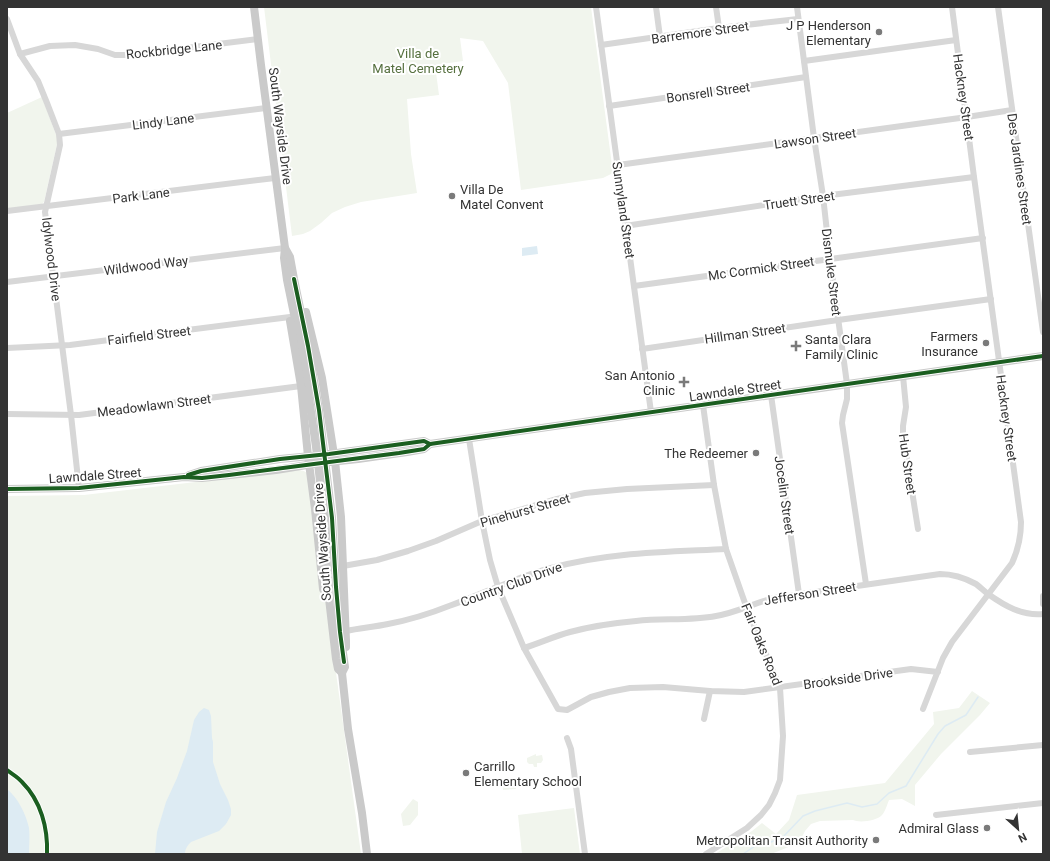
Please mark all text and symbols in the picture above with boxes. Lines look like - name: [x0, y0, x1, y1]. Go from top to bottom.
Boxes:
- street label: Barremore Street: [650, 18, 750, 47]
- place label: J P Henderson Elementary: [786, 18, 871, 48]
- marker: J P Henderson Elementary: [874, 27, 884, 37]
- street label: Rockbridge Lane: [125, 37, 223, 62]
- park label: Villa de Matel Cemetery: [372, 46, 464, 76]
- street label: Hackney Street: [950, 53, 977, 141]
- street label: South Wayside Drive: [266, 67, 295, 186]
- street label: Bonsrell Street: [665, 79, 751, 106]
- street label: Lindy Lane: [131, 110, 195, 133]
- street label: Des Jardines Street: [1004, 112, 1035, 226]
- street label: Lawson Street: [773, 125, 857, 152]
- street label: Sunnyland Street: [609, 161, 638, 259]
- place label: Villa De Matel Convent: [460, 182, 544, 212]
- street label: Park Lane: [112, 185, 171, 206]
- street label: Truett Street: [762, 188, 836, 213]
- marker: Villa De Matel Convent: [447, 191, 457, 201]
- street label: Idylwood Drive: [39, 216, 64, 302]
- street label: Dismuke Street: [819, 228, 844, 317]
- street label: Wildwood Way: [103, 253, 189, 278]
- street label: Mc Cormick Street: [707, 254, 815, 283]
- street label: Hillman Street: [703, 320, 787, 347]
- street label: Fairfield Street: [107, 323, 192, 348]
- place label: Farmers Insurance: [921, 329, 978, 359]
- place label: Santa Clara Family Clinic: [805, 332, 878, 362]
- marker: Farmers Insurance: [981, 338, 991, 348]
- marker: Santa Clara Family Clinic: [790, 340, 802, 352]
- place label: San Antonio Clinic: [605, 368, 675, 398]
- street label: Hackney Street: [993, 374, 1020, 462]
- marker: San Antonio Clinic: [678, 376, 690, 388]
- street label: Lawndale Street: [688, 377, 782, 404]
- street label: Meadowlawn Street: [96, 391, 212, 420]
- street label: Hub Street: [896, 433, 919, 495]
- place label: The Redeemer: [664, 446, 749, 461]
- marker: The Redeemer: [751, 448, 761, 458]
- street label: Jocelin Street: [772, 455, 797, 535]
- street label: Lawndale Street: [48, 465, 142, 486]
- street label: South Wayside Drive: [311, 483, 334, 601]
- street label: Pinehurst Street: [479, 491, 572, 530]
- street label: Country Club Drive: [458, 559, 564, 610]
- street label: Jefferson Street: [763, 579, 857, 608]
- street label: Fair Oaks Road: [738, 601, 785, 687]
- street label: Brookside Drive: [802, 665, 894, 692]
- place label: Carrillo Elementary School: [474, 759, 582, 789]
- marker: Carrillo Elementary School: [461, 768, 471, 778]
- north arrow: [998, 809, 1038, 849]
- place label: Admiral Glass: [899, 821, 979, 836]
- marker: Admiral Glass: [982, 823, 992, 833]
- text: N: [1016, 830, 1029, 845]
- place label: Metropolitan Transit Authority: [696, 833, 868, 848]
- marker: Metropolitan Transit Authority: [871, 835, 881, 845]

